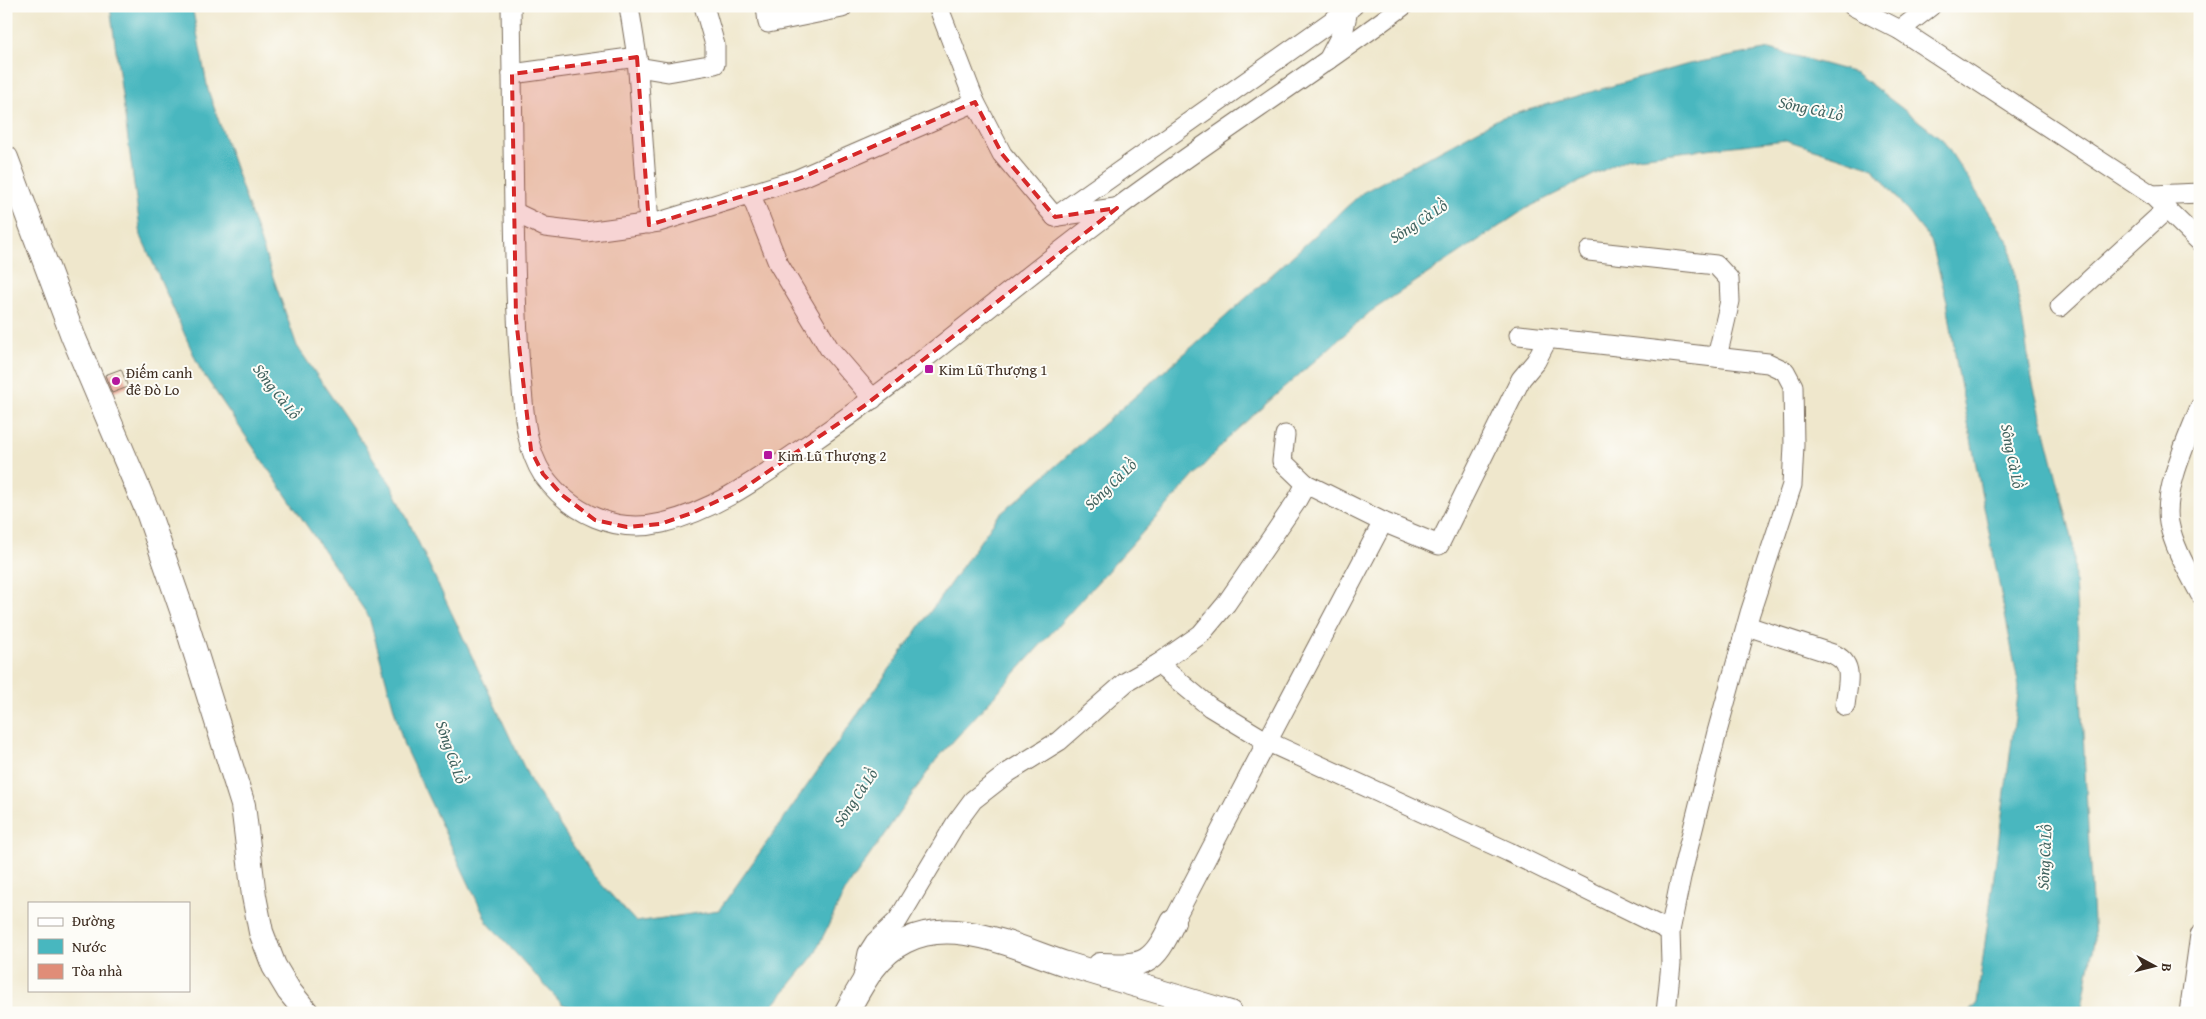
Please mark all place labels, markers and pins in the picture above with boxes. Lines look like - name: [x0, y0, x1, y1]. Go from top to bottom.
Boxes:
- place label: Kim Lũ Thượng 1: [939, 359, 1047, 380]
- place label: Điếm canh đê Đò Lo: [126, 362, 193, 400]
- marker: Kim Lũ Thượng 1: [923, 363, 935, 375]
- marker: Điếm canh đê Đò Lo: [110, 375, 122, 387]
- place label: Kim Lũ Thượng 2: [778, 445, 886, 466]
- marker: Kim Lũ Thượng 2: [762, 449, 774, 461]

